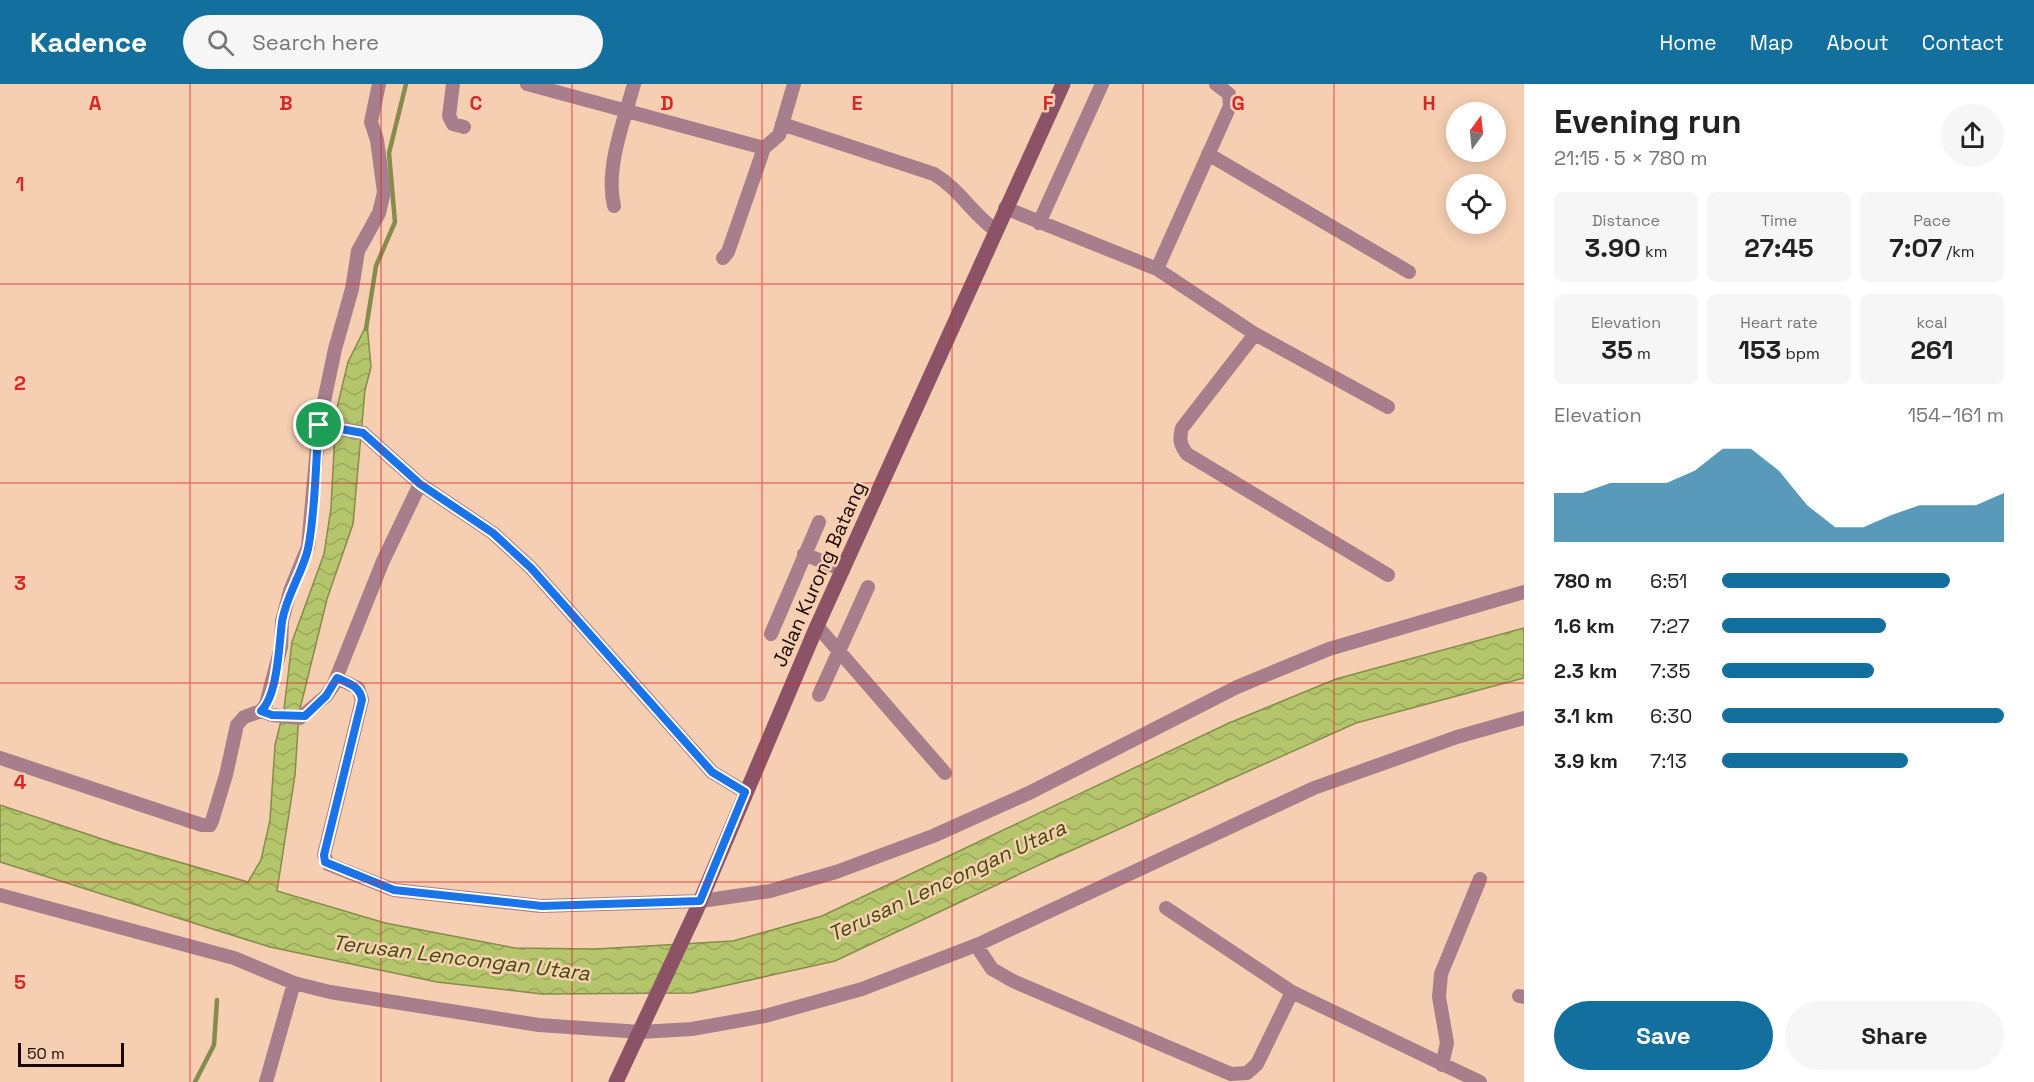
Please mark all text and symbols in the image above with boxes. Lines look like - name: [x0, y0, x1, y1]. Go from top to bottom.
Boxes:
- search box: [183, 15, 603, 69]
- text: Kadence: [30, 24, 147, 60]
- icon: search: [204, 26, 237, 59]
- text: Search here: [252, 28, 379, 56]
- text: Home: [1659, 29, 1717, 56]
- text: Map: [1750, 29, 1794, 56]
- text: About: [1827, 29, 1889, 56]
- text: Contact: [1922, 29, 2004, 56]
- text: A: [89, 90, 102, 116]
- text: B: [279, 90, 293, 116]
- text: C: [470, 90, 483, 116]
- text: D: [660, 90, 674, 116]
- text: E: [851, 90, 863, 116]
- text: F: [1043, 90, 1054, 116]
- text: G: [1231, 90, 1245, 116]
- text: H: [1422, 90, 1436, 116]
- text: Evening run: [1554, 101, 1742, 143]
- north arrow: [1446, 102, 1506, 162]
- map controls: [1446, 102, 1506, 234]
- button: share: [1941, 104, 2004, 167]
- text: 21:15 · 5 × 780 m: [1554, 145, 1707, 171]
- text: 1: [15, 171, 25, 197]
- button: locate: [1446, 174, 1506, 234]
- text: Distance: [1592, 210, 1660, 231]
- text: Time: [1761, 210, 1797, 231]
- text: Pace: [1913, 210, 1951, 231]
- text: 3.90: [1585, 231, 1641, 265]
- text: 27:45: [1744, 231, 1814, 265]
- text: 7:07: [1889, 231, 1942, 265]
- text: km: [1641, 241, 1667, 262]
- text: /km: [1942, 241, 1975, 262]
- text: Elevation: [1591, 312, 1661, 333]
- text: Heart rate: [1740, 312, 1818, 333]
- text: kcal: [1917, 312, 1947, 333]
- text: 35: [1601, 333, 1633, 367]
- text: 153: [1738, 333, 1781, 367]
- text: 261: [1910, 333, 1954, 367]
- text: m: [1633, 343, 1651, 364]
- text: bpm: [1781, 343, 1820, 364]
- text: 2: [14, 370, 26, 396]
- pin: [293, 399, 344, 450]
- text: Elevation: [1554, 402, 1642, 428]
- text: 154–161 m: [1908, 402, 2004, 428]
- icon: arrive: [302, 408, 335, 441]
- street label: Jalan Kurong Batang: [766, 477, 872, 671]
- text: 780 m: [1554, 568, 1612, 594]
- text: 6:51: [1650, 568, 1687, 594]
- text: 3: [14, 570, 26, 596]
- text: 1.6 km: [1554, 613, 1615, 639]
- text: 7:27: [1650, 613, 1690, 639]
- text: 2.3 km: [1554, 658, 1617, 684]
- text: 7:35: [1650, 658, 1690, 684]
- text: 3.1 km: [1554, 703, 1614, 729]
- text: 6:30: [1650, 703, 1692, 729]
- text: 3.9 km: [1554, 748, 1618, 774]
- text: 7:13: [1650, 748, 1687, 774]
- text: 4: [14, 769, 27, 795]
- water label: Terusan Lencongan Utara: [824, 813, 1071, 948]
- water label: Terusan Lencongan Utara: [331, 928, 592, 987]
- text: 5: [14, 969, 26, 995]
- button: Save: [1554, 1001, 1773, 1070]
- button: Share: [1785, 1001, 2004, 1070]
- scale bar: [18, 1040, 124, 1068]
- text: 50 m: [27, 1043, 65, 1064]

